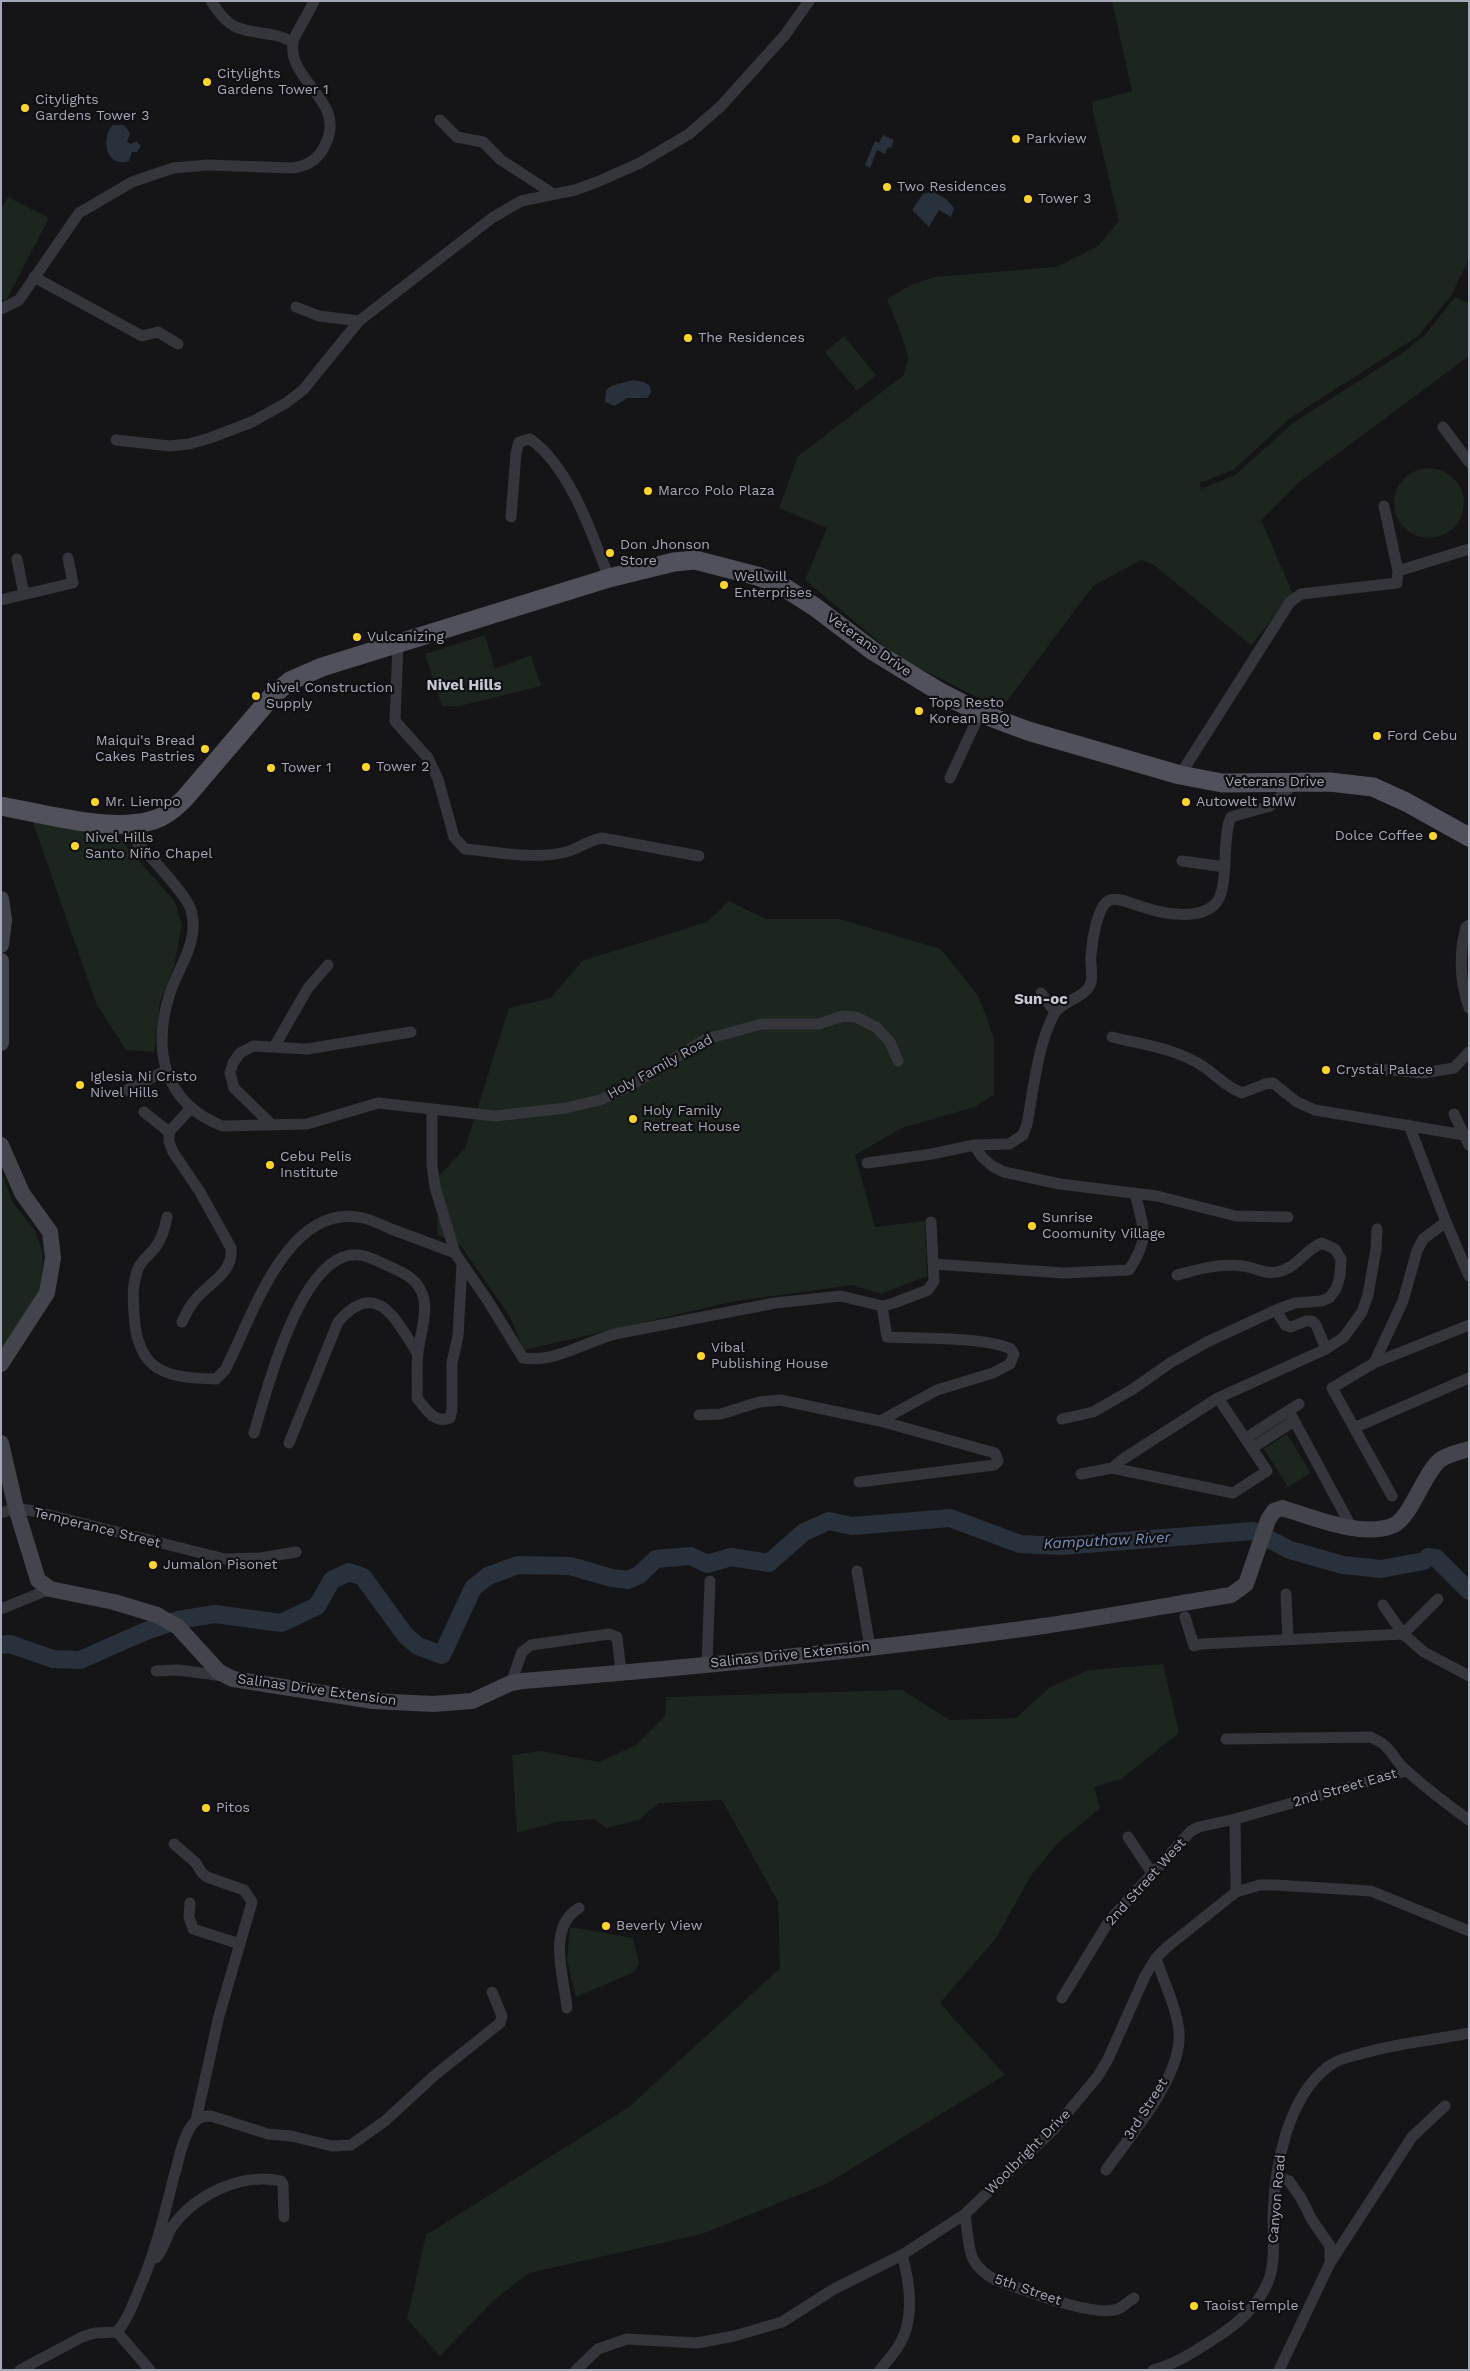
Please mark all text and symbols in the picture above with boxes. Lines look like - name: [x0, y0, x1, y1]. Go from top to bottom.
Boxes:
- place label: Citylights Gardens Tower 1: [217, 66, 329, 98]
- marker: Citylights Gardens Tower 1: [201, 76, 213, 88]
- place label: Citylights Gardens Tower 3: [35, 92, 150, 124]
- marker: Citylights Gardens Tower 3: [19, 102, 31, 114]
- place label: Parkview: [1026, 131, 1087, 147]
- marker: Parkview: [1010, 133, 1022, 145]
- place label: Two Residences: [897, 179, 1006, 195]
- marker: Two Residences: [881, 181, 893, 193]
- place label: Tower 3: [1038, 191, 1091, 207]
- marker: Tower 3: [1022, 193, 1034, 205]
- place label: The Residences: [698, 330, 805, 346]
- marker: The Residences: [682, 332, 694, 344]
- place label: Marco Polo Plaza: [658, 483, 775, 499]
- marker: Marco Polo Plaza: [642, 485, 654, 497]
- place label: Don Jhonson Store: [620, 537, 710, 570]
- marker: Don Jhonson Store: [604, 547, 616, 559]
- place label: Wellwill Enterprises: [734, 569, 812, 602]
- marker: Wellwill Enterprises: [718, 579, 730, 591]
- street label: Veterans Drive: [824, 610, 914, 680]
- place label: Vulcanizing: [367, 629, 444, 645]
- marker: Vulcanizing: [351, 631, 363, 643]
- district label: Nivel Hills: [427, 677, 501, 695]
- place label: Nivel Construction Supply: [266, 680, 393, 712]
- marker: Nivel Construction Supply: [250, 690, 262, 702]
- place label: Tops Resto Korean BBQ: [929, 695, 1010, 728]
- marker: Tops Resto Korean BBQ: [913, 705, 925, 717]
- place label: Ford Cebu: [1387, 728, 1457, 744]
- marker: Ford Cebu: [1371, 730, 1383, 742]
- place label: Maiqui's Bread Cakes Pastries: [95, 733, 195, 766]
- marker: Maiqui's Bread Cakes Pastries: [199, 743, 211, 755]
- place label: Tower 2: [376, 759, 429, 775]
- place label: Tower 1: [281, 760, 332, 776]
- marker: Tower 2: [360, 761, 372, 773]
- marker: Tower 1: [265, 762, 277, 774]
- street label: Veterans Drive: [1225, 774, 1325, 790]
- place label: Mr. Liempo: [105, 794, 181, 810]
- place label: Autowelt BMW: [1196, 794, 1297, 810]
- marker: Mr. Liempo: [89, 796, 101, 808]
- marker: Autowelt BMW: [1180, 796, 1192, 808]
- place label: Dolce Coffee: [1335, 828, 1423, 844]
- place label: Nivel Hills Santo Niño Chapel: [85, 830, 213, 862]
- marker: Dolce Coffee: [1427, 830, 1439, 842]
- marker: Nivel Hills Santo Niño Chapel: [69, 840, 81, 852]
- district label: Sun-oc: [1014, 991, 1068, 1009]
- street label: Holy Family Road: [605, 1031, 715, 1103]
- place label: Crystal Palace: [1336, 1062, 1433, 1078]
- marker: Crystal Palace: [1320, 1064, 1332, 1076]
- place label: Iglesia Ni Cristo Nivel Hills: [90, 1069, 197, 1102]
- marker: Iglesia Ni Cristo Nivel Hills: [74, 1079, 86, 1091]
- place label: Holy Family Retreat House: [643, 1103, 740, 1136]
- marker: Holy Family Retreat House: [627, 1113, 639, 1125]
- place label: Cebu Pelis Institute: [280, 1149, 352, 1182]
- marker: Cebu Pelis Institute: [264, 1159, 276, 1171]
- place label: Sunrise Coomunity Village: [1042, 1210, 1165, 1242]
- marker: Sunrise Coomunity Village: [1026, 1220, 1038, 1232]
- place label: Vibal Publishing House: [711, 1340, 828, 1372]
- marker: Vibal Publishing House: [695, 1350, 707, 1362]
- street label: Temperance Street: [32, 1504, 162, 1552]
- water label: Kamputhaw River: [1043, 1529, 1171, 1553]
- place label: Jumalon Pisonet: [163, 1557, 277, 1573]
- marker: Jumalon Pisonet: [147, 1559, 159, 1571]
- street label: Salinas Drive Extension: [709, 1638, 871, 1672]
- street label: Salinas Drive Extension: [236, 1671, 398, 1709]
- street label: 2nd Street East: [1291, 1765, 1399, 1811]
- place label: Pitos: [216, 1800, 250, 1816]
- marker: Pitos: [200, 1802, 212, 1814]
- street label: 2nd Street West: [1102, 1835, 1190, 1929]
- place label: Beverly View: [616, 1918, 702, 1934]
- marker: Beverly View: [600, 1920, 612, 1932]
- street label: 3rd Street: [1121, 2075, 1171, 2143]
- street label: Woolbright Drive: [982, 2106, 1074, 2198]
- street label: Canyon Road: [1265, 2154, 1289, 2244]
- street label: 5th Street: [992, 2271, 1064, 2309]
- place label: Taoist Temple: [1204, 2298, 1299, 2314]
- marker: Taoist Temple: [1188, 2300, 1200, 2312]

